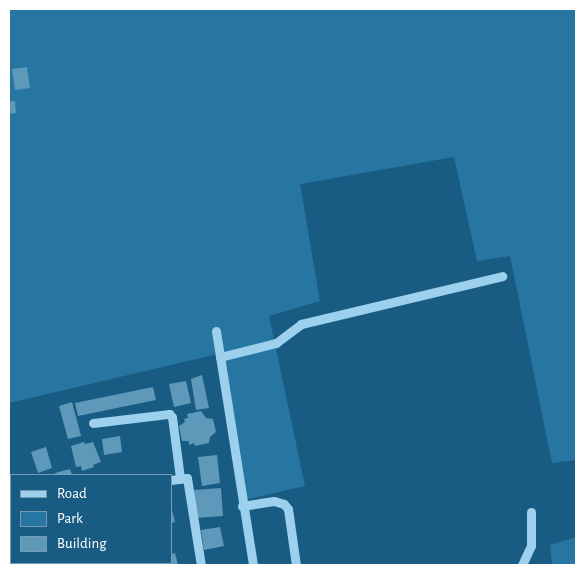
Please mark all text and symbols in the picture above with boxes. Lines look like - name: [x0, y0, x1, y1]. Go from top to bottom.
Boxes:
- legend: [10, 474, 172, 564]
- text: Road: [57, 486, 87, 501]
- text: Park: [57, 511, 83, 526]
- text: Building: [57, 536, 107, 551]

